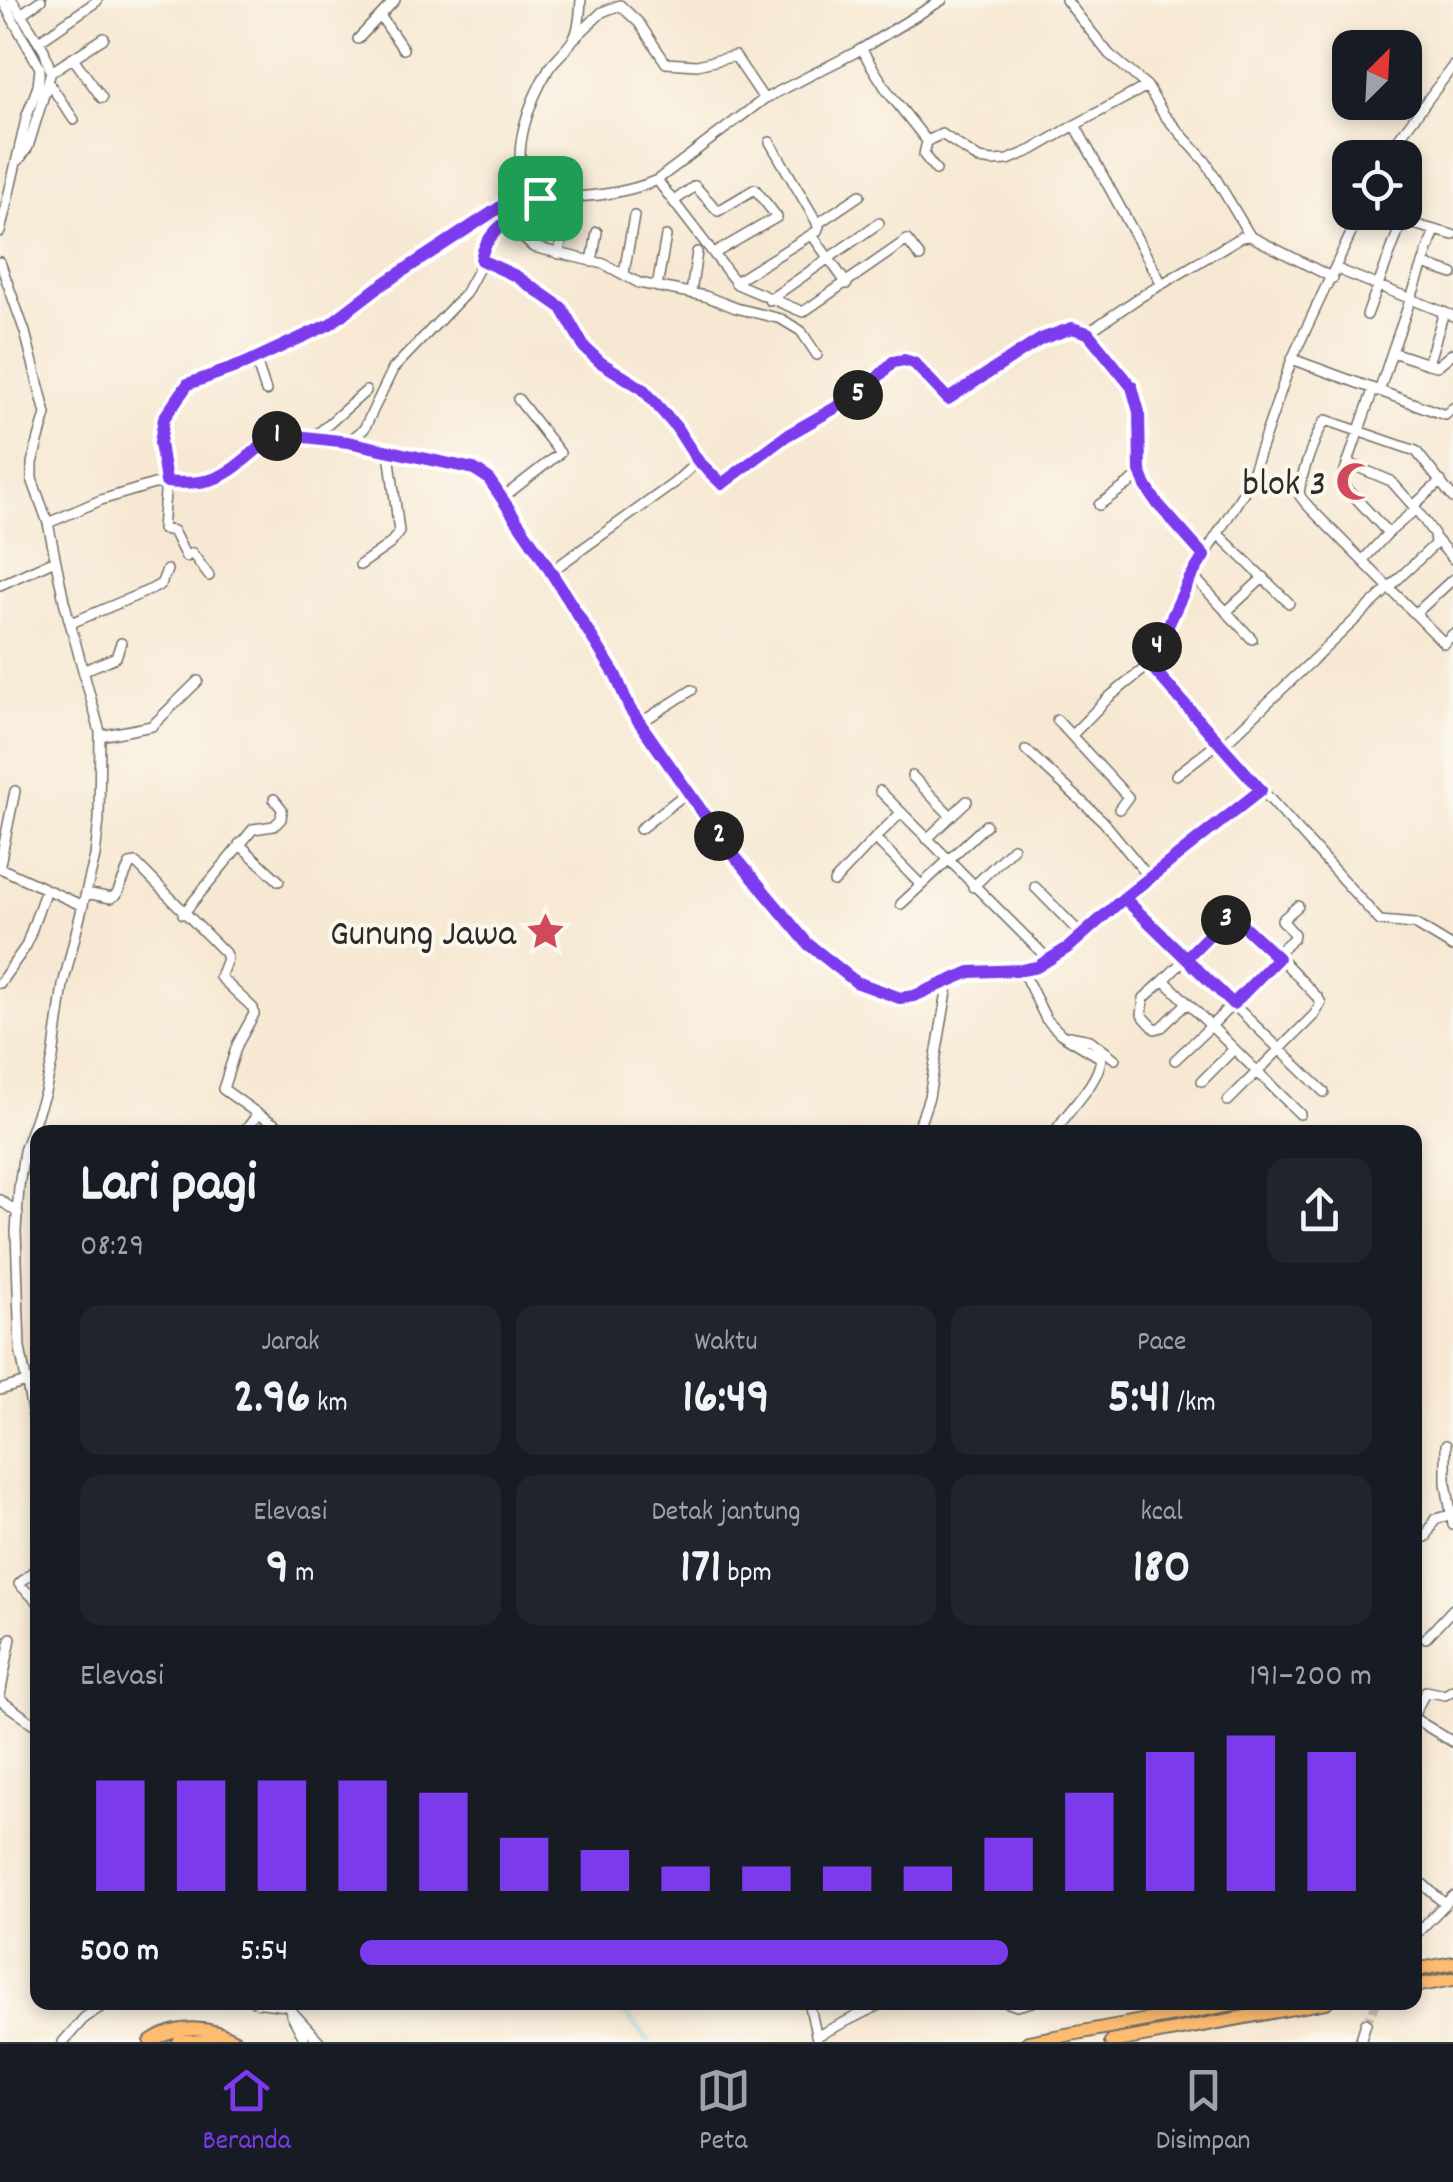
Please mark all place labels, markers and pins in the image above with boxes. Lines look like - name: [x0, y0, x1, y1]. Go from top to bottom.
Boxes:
- pin: [498, 156, 583, 241]
- pin: 5: [833, 370, 883, 420]
- pin: 1: [252, 411, 302, 461]
- place label: blok 3: [1242, 459, 1326, 514]
- mosque icon: blok 3: [1335, 460, 1377, 502]
- pin: 4: [1132, 622, 1182, 672]
- pin: 2: [694, 811, 744, 861]
- pin: 3: [1201, 895, 1251, 945]
- place label: Gunung Jawa: [330, 909, 517, 964]
- place icon: Gunung Jawa: [525, 910, 567, 952]

